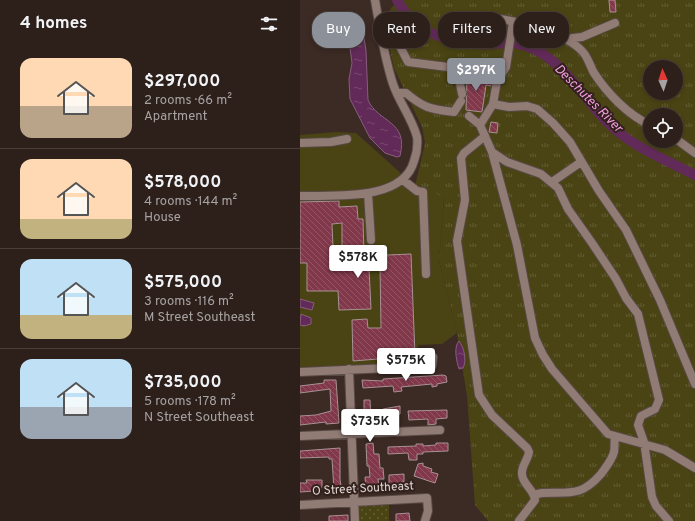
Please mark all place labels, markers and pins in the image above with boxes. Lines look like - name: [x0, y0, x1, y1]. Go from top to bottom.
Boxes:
- pin: $297K: [448, 58, 504, 92]
- pin: $578K: [330, 245, 386, 279]
- pin: $575K: [378, 348, 434, 382]
- pin: $735K: [342, 409, 398, 443]

